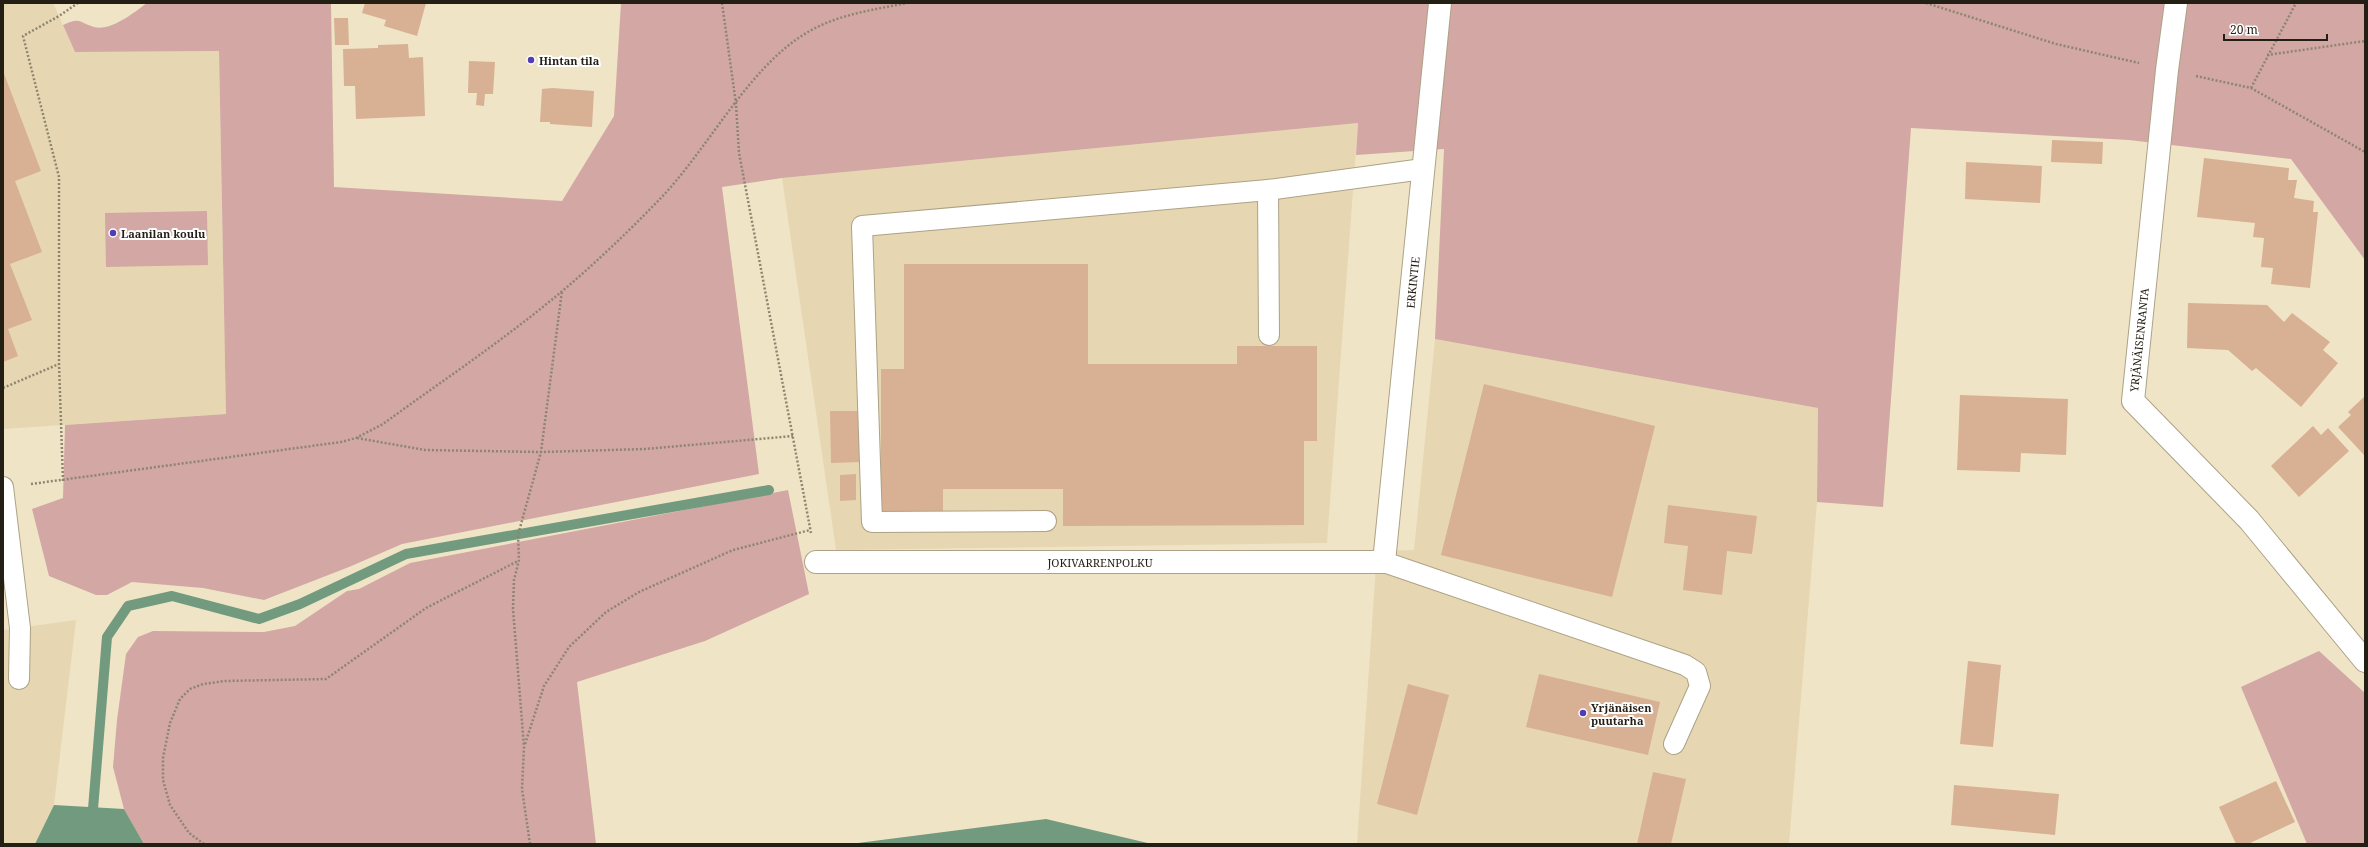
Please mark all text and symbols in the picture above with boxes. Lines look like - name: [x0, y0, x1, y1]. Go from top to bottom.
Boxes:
- scale bar: [2224, 16, 2327, 42]
- text: 20 m: [2230, 21, 2258, 38]
- place label: Hintan tila: [539, 53, 600, 68]
- marker: Hintan tila: [526, 55, 536, 65]
- place label: Laanilan koulu: [121, 226, 206, 241]
- marker: Laanilan koulu: [108, 228, 118, 238]
- street label: ERKINTIE: [1402, 256, 1422, 309]
- street label: YRJÄNÄISENRANTA: [2126, 287, 2152, 394]
- street label: JOKIVARRENPOLKU: [1046, 555, 1153, 570]
- place label: Yrjänäisen puutarha: [1591, 700, 1652, 728]
- marker: Yrjänäisen puutarha: [1578, 708, 1588, 718]

